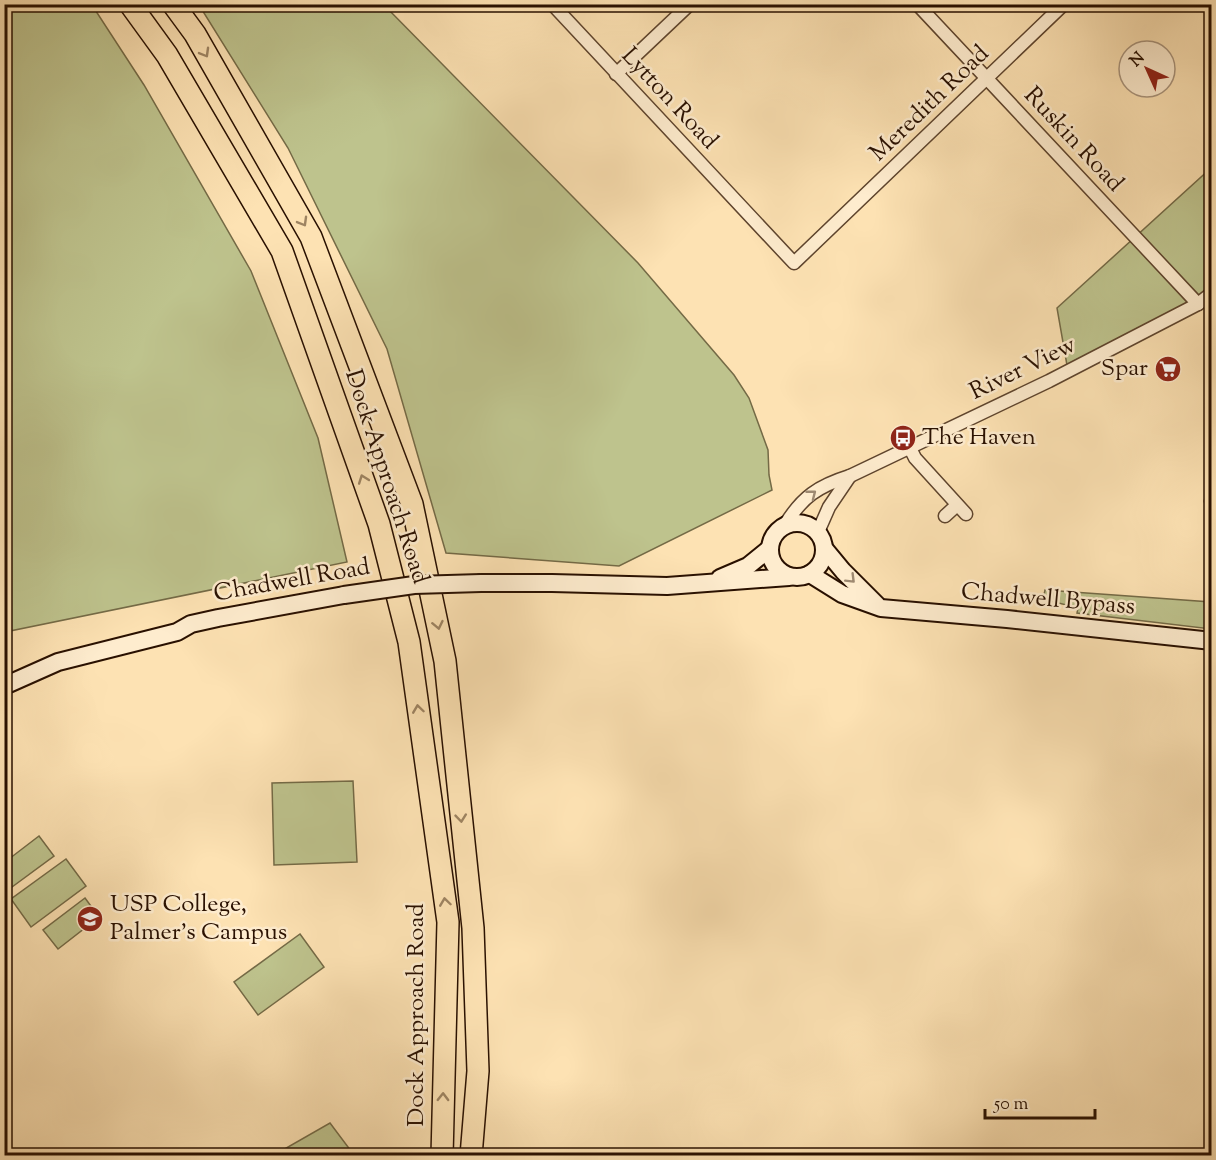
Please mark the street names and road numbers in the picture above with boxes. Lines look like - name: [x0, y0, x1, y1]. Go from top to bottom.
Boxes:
- street label: Meredith Road: [863, 38, 998, 170]
- street label: Lytton Road: [613, 40, 726, 158]
- street label: Ruskin Road: [1015, 80, 1131, 201]
- street label: River View: [964, 329, 1082, 409]
- street label: Dock Approach Road: [335, 365, 437, 589]
- street label: Chadwell Road: [211, 550, 373, 611]
- street label: Chadwell Bypass: [960, 575, 1136, 625]
- street label: Dock Approach Road: [400, 903, 434, 1127]

